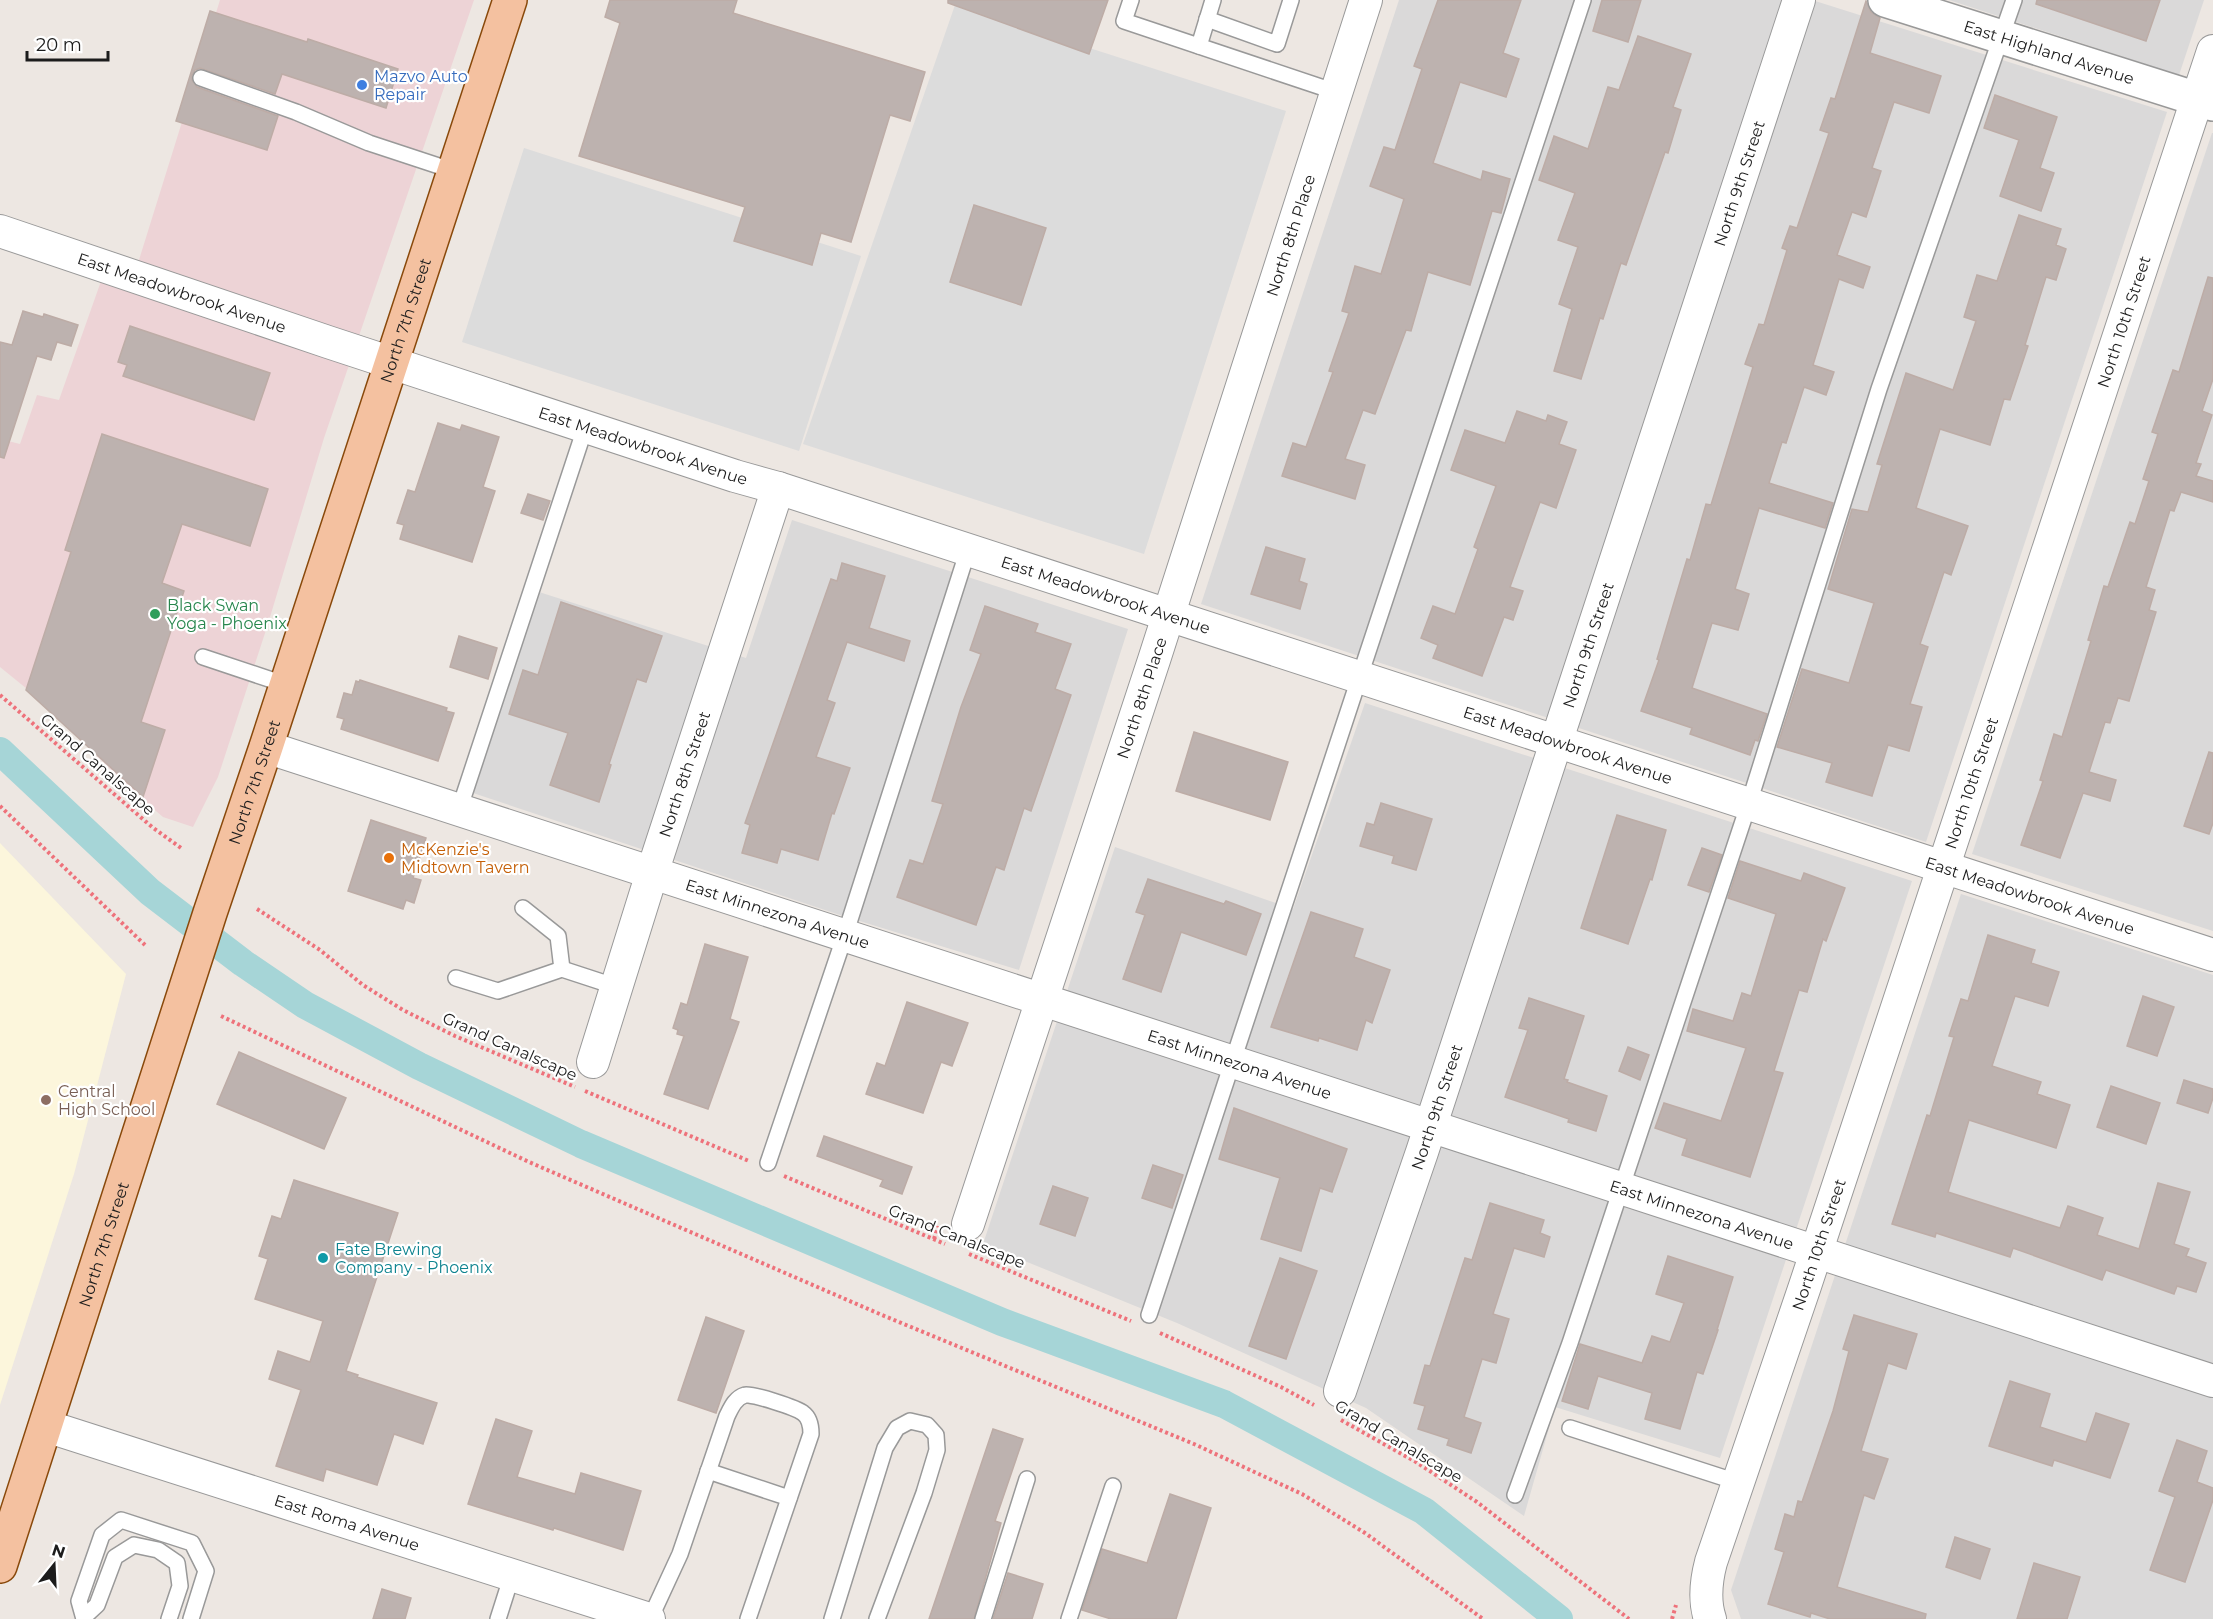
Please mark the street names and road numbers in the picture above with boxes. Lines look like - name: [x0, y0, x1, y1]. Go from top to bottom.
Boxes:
- street label: East Highland Avenue: [1961, 17, 2136, 88]
- street label: North 9th Street: [1710, 118, 1769, 249]
- street label: North 8th Place: [1262, 172, 1319, 299]
- street label: East Meadowbrook Avenue: [75, 249, 288, 337]
- street label: North 10th Street: [2093, 253, 2155, 390]
- street label: North 7th Street: [377, 255, 435, 385]
- street label: East Meadowbrook Avenue: [536, 403, 750, 489]
- street label: East Meadowbrook Avenue: [999, 552, 1213, 638]
- street label: North 9th Street: [1559, 580, 1618, 711]
- street label: North 8th Place: [1113, 635, 1171, 761]
- street label: East Meadowbrook Avenue: [1461, 703, 1675, 788]
- street label: North 8th Street: [655, 708, 714, 840]
- street label: Grand Canalscape: [37, 710, 159, 819]
- street label: North 10th Street: [1941, 714, 2002, 852]
- street label: North 7th Street: [225, 717, 284, 847]
- street label: East Meadowbrook Avenue: [1923, 853, 2137, 939]
- street label: East Minnezona Avenue: [683, 875, 872, 953]
- street label: Grand Canalscape: [440, 1008, 580, 1085]
- street label: East Minnezona Avenue: [1145, 1026, 1334, 1103]
- street label: North 9th Street: [1408, 1041, 1467, 1172]
- street label: East Minnezona Avenue: [1607, 1176, 1796, 1254]
- street label: North 10th Street: [1788, 1176, 1850, 1313]
- street label: North 7th Street: [75, 1179, 133, 1309]
- street label: Grand Canalscape: [886, 1200, 1028, 1273]
- street label: Grand Canalscape: [1332, 1396, 1466, 1487]
- street label: East Roma Avenue: [272, 1491, 422, 1555]

